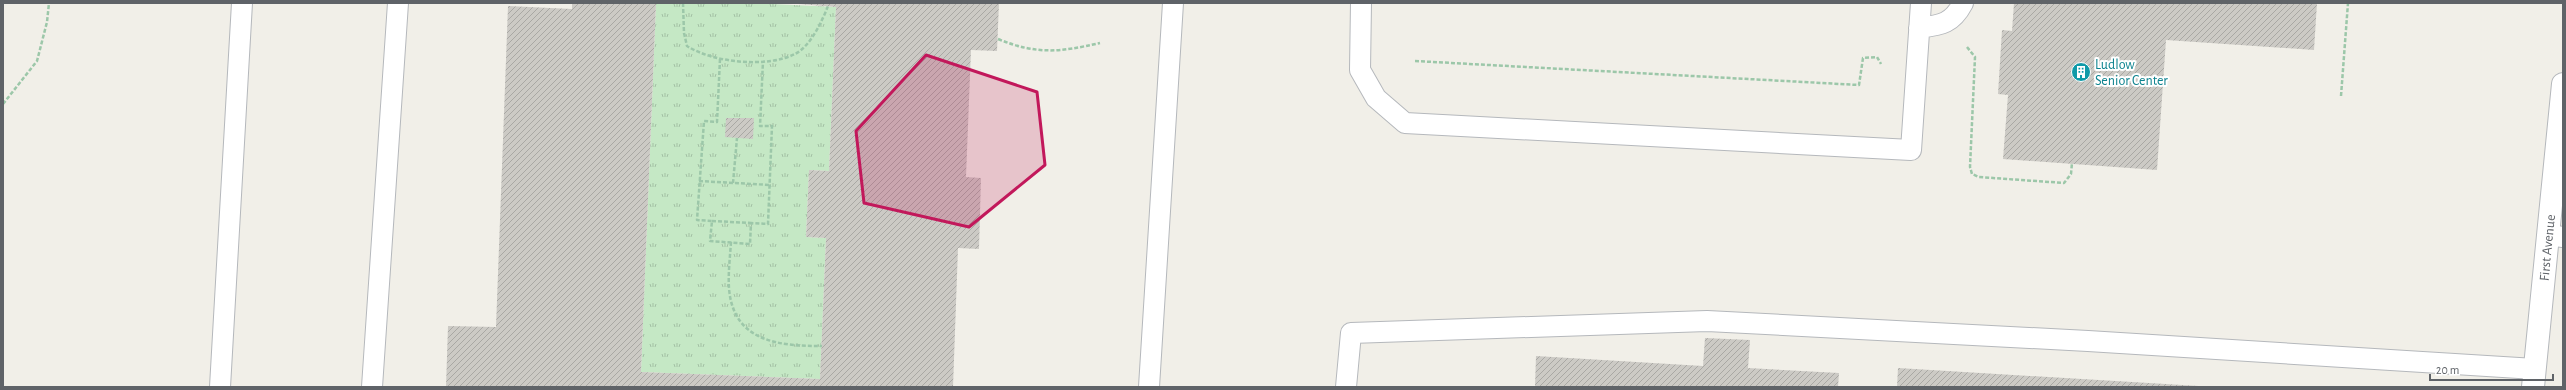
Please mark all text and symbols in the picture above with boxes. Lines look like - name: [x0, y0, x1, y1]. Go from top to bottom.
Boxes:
- place label: Ludlow Senior Center: [2095, 58, 2168, 88]
- building icon: Ludlow Senior Center: [2070, 61, 2092, 83]
- street label: First Avenue: [2538, 214, 2558, 282]
- scale bar: [2430, 356, 2553, 382]
- text: 20 m: [2436, 364, 2459, 376]

